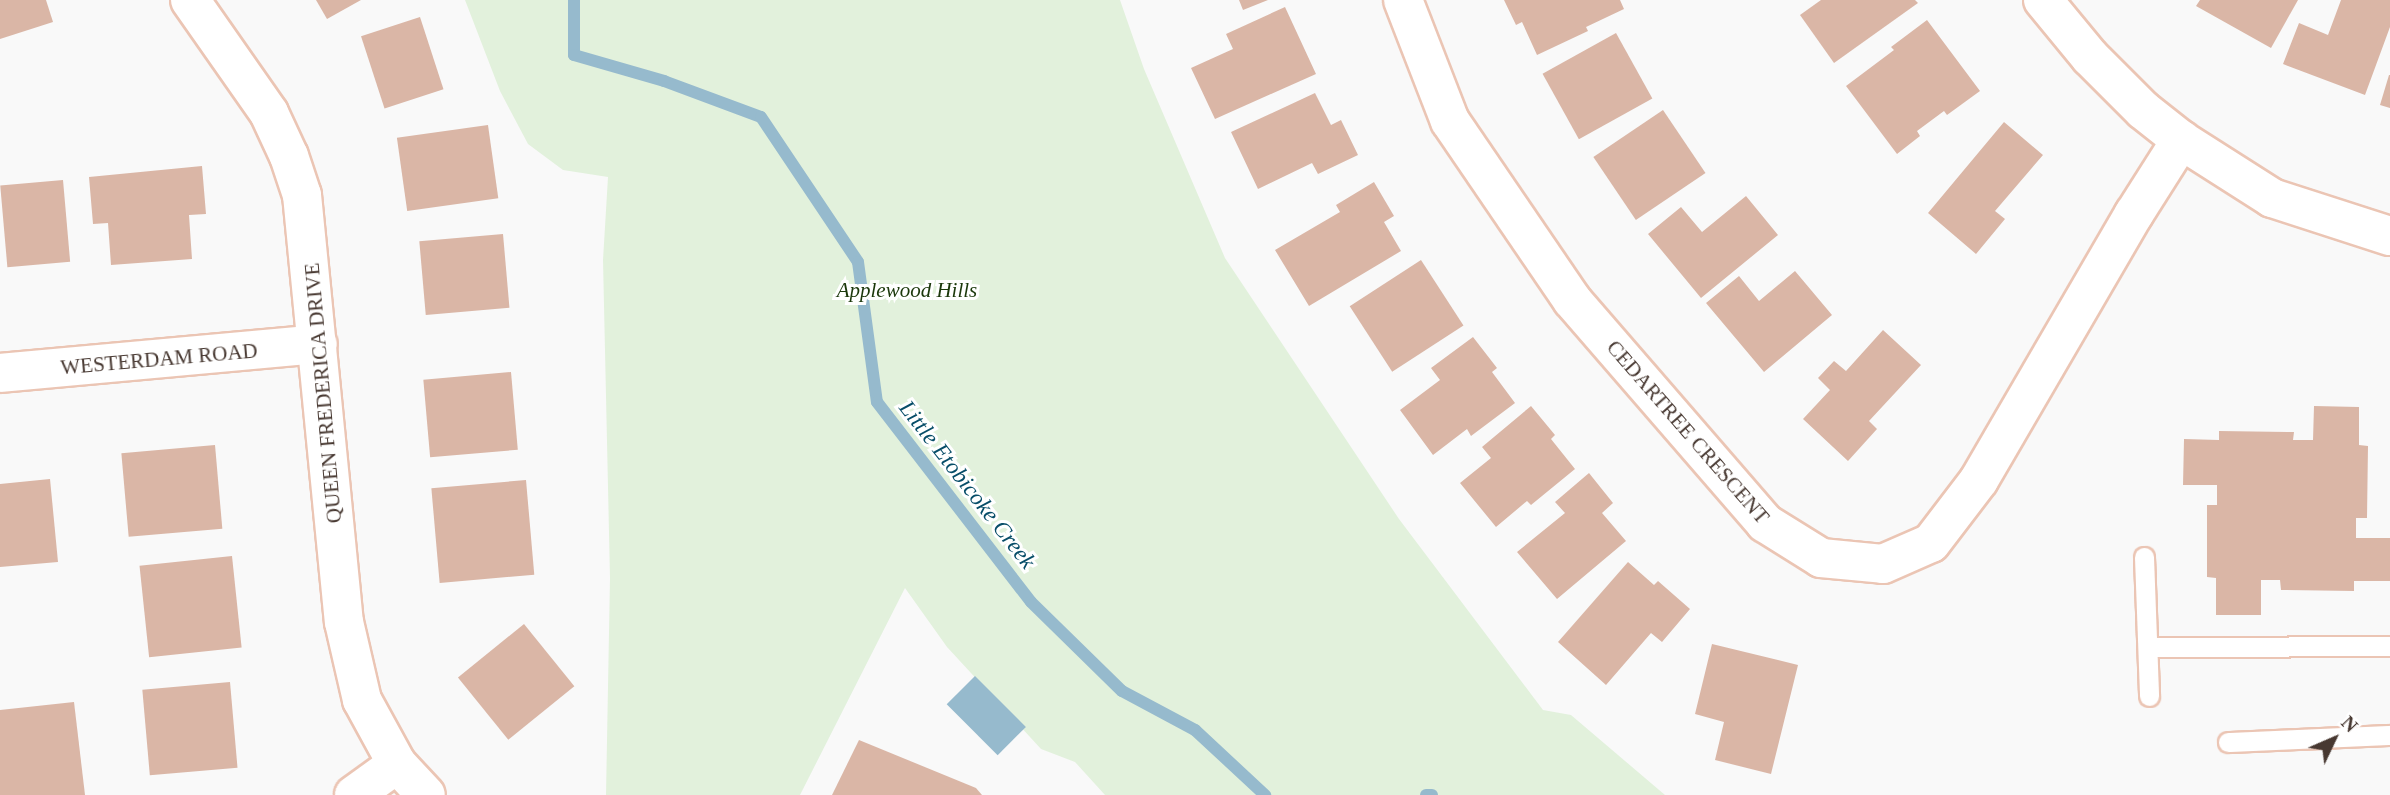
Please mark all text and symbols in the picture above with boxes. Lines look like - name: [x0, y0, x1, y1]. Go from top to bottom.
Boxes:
- street label: QUEEN FREDERICA DRIVE: [299, 261, 347, 525]
- park label: Applewood Hills: [837, 277, 977, 303]
- street label: CEDARTREE CRESCENT: [1601, 335, 1775, 529]
- street label: WESTERDAM ROAD: [59, 338, 259, 380]
- water label: Little Etobicoke Creek: [893, 395, 1041, 575]
- north arrow: [2299, 704, 2369, 774]
- text: N: [2337, 712, 2362, 736]

